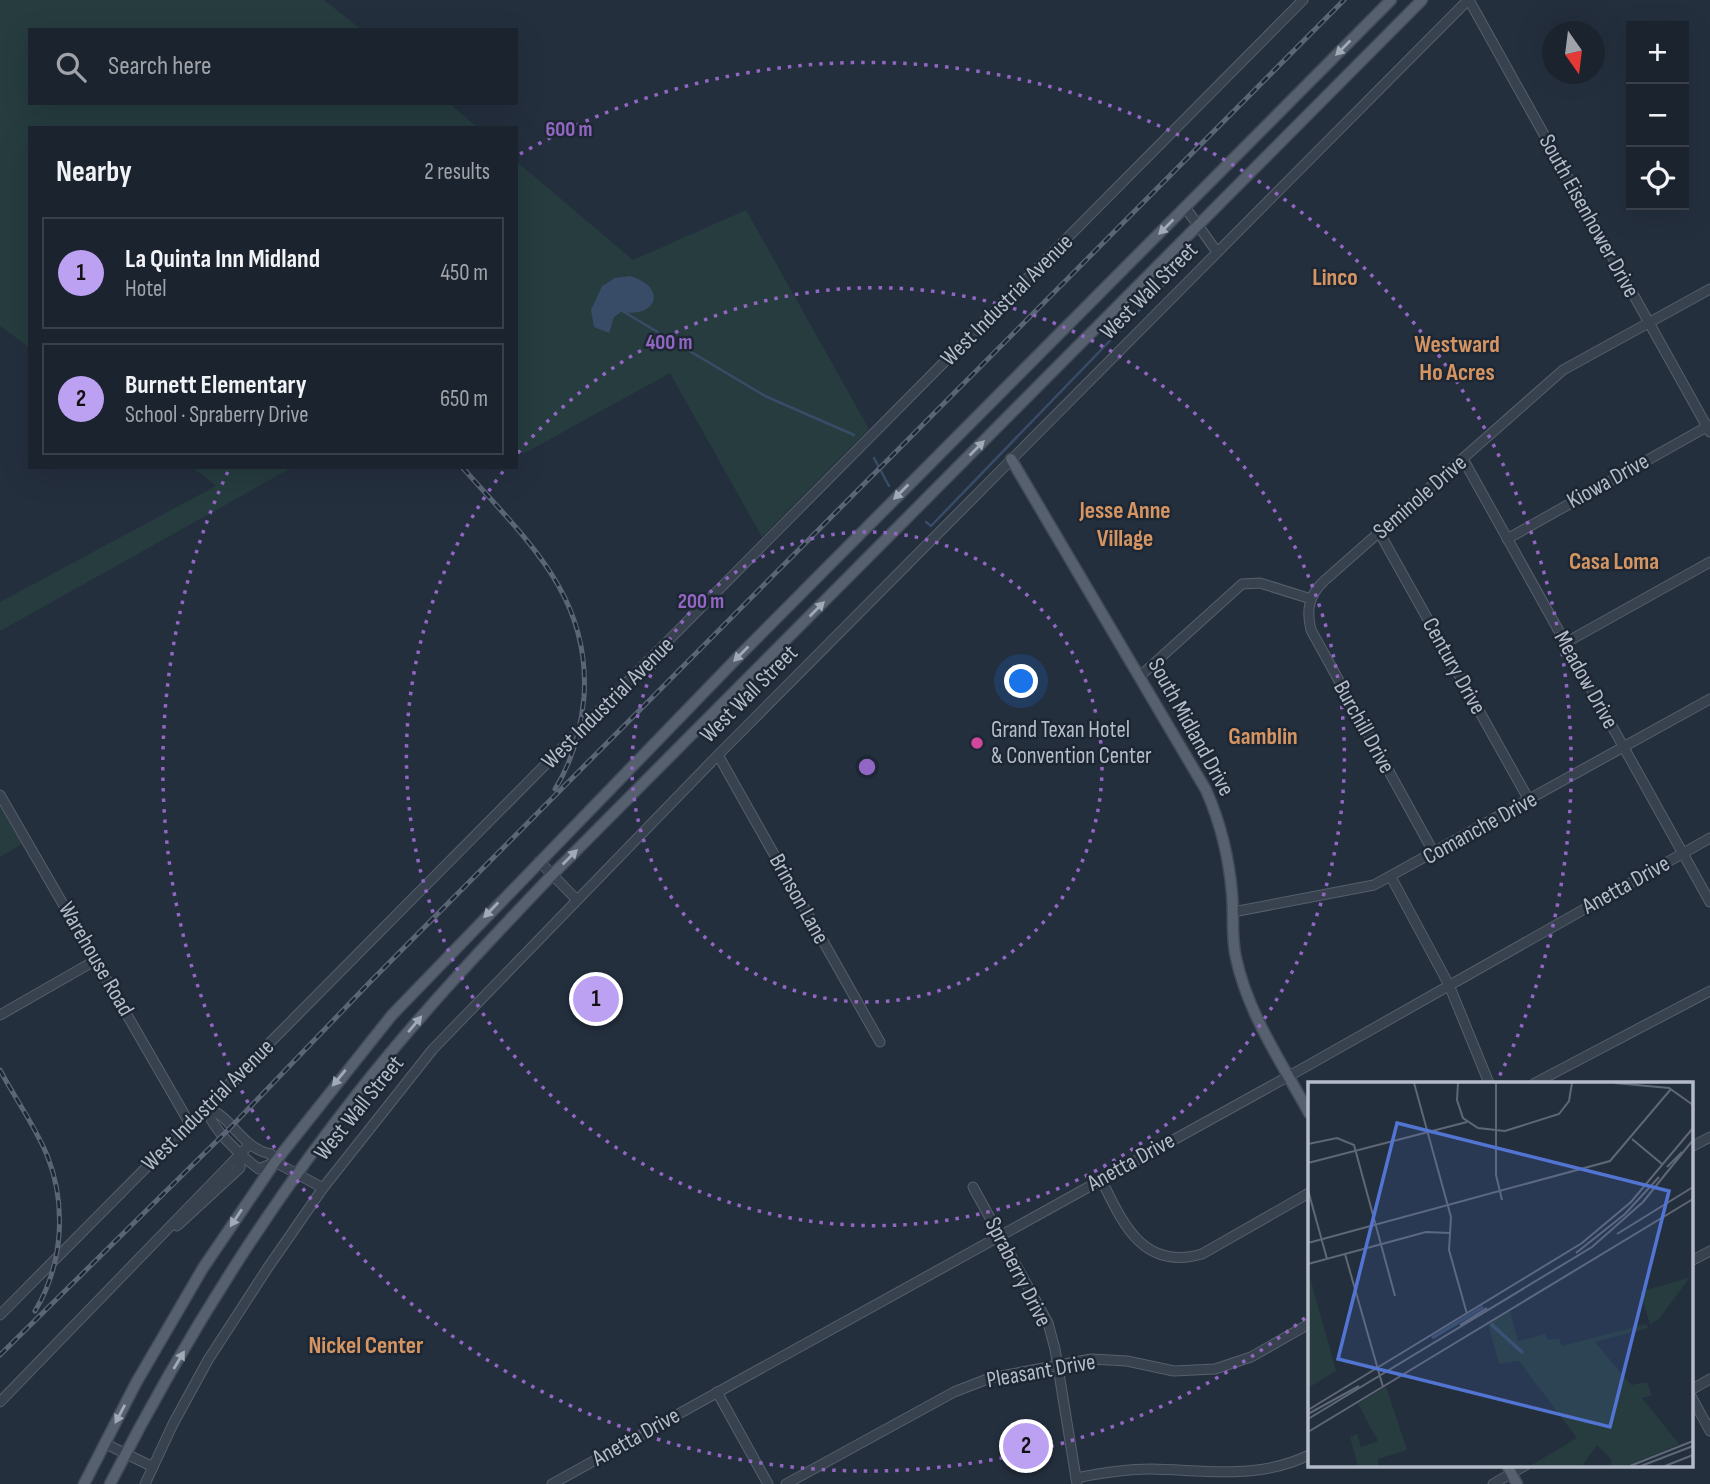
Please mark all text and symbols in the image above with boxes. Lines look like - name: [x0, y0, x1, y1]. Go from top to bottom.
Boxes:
- north arrow: [1542, 21, 1605, 84]
- map controls: [1626, 21, 1689, 210]
- button: +: [1626, 21, 1689, 84]
- search box: [28, 28, 518, 105]
- one-way arrow: [1335, 40, 1352, 57]
- icon: search: [52, 48, 90, 86]
- text: Search here: [108, 51, 211, 82]
- button: −: [1626, 84, 1689, 147]
- text: 600 m: [545, 117, 593, 142]
- street label: South Eisenhower Drive: [1533, 129, 1645, 303]
- button: locate: [1626, 147, 1689, 210]
- text: Nearby: [56, 154, 132, 190]
- text: 2 results: [424, 158, 490, 186]
- one-way arrow: [1158, 218, 1174, 235]
- street label: West Industrial Avenue: [935, 228, 1079, 372]
- street label: West Wall Street: [1094, 236, 1204, 346]
- text: La Quinta Inn Midland: [125, 244, 320, 275]
- text: 1: [76, 259, 86, 287]
- text: 450 m: [440, 259, 488, 287]
- district label: Linco: [1312, 263, 1358, 292]
- text: Hotel: [125, 275, 167, 303]
- text: 400 m: [646, 330, 692, 355]
- district label: Westward Ho Acres: [1414, 330, 1500, 387]
- text: Burnett Elementary: [125, 370, 307, 401]
- text: 2: [76, 385, 86, 413]
- text: 650 m: [440, 385, 488, 413]
- text: School · Spraberry Drive: [125, 401, 308, 429]
- one-way arrow: [969, 440, 985, 456]
- street label: Kiowa Drive: [1562, 447, 1654, 515]
- street label: Seminole Drive: [1367, 449, 1473, 545]
- one-way arrow: [893, 484, 910, 501]
- district label: Jesse Anne Village: [1078, 496, 1171, 553]
- district label: Casa Loma: [1569, 547, 1659, 576]
- text: 200 m: [678, 589, 724, 614]
- one-way arrow: [808, 601, 825, 618]
- street label: Century Drive: [1416, 613, 1492, 719]
- street label: Meadow Drive: [1548, 626, 1624, 734]
- street label: West Industrial Avenue: [536, 631, 680, 775]
- street label: West Wall Street: [694, 639, 804, 749]
- one-way arrow: [734, 645, 750, 662]
- street label: South Midland Drive: [1142, 653, 1240, 801]
- your location: [1004, 664, 1038, 698]
- street label: Burchill Drive: [1327, 676, 1401, 778]
- place label: Grand Texan Hotel & Convention Center: [991, 716, 1152, 770]
- district label: Gamblin: [1228, 722, 1298, 751]
- marker: Grand Texan Hotel & Convention Center: [969, 735, 985, 751]
- centre of rings: [855, 755, 879, 779]
- street label: Comanche Drive: [1418, 785, 1542, 871]
- one-way arrow: [561, 849, 578, 866]
- street label: Brinson Lane: [763, 849, 835, 949]
- street label: Anetta Drive: [1576, 850, 1675, 921]
- street label: Warehouse Road: [52, 897, 140, 1021]
- one-way arrow: [483, 901, 500, 917]
- pin: 1: [573, 973, 619, 1025]
- one-way arrow: [407, 1015, 422, 1032]
- street label: West Industrial Avenue: [136, 1033, 280, 1177]
- street label: West Wall Street: [308, 1050, 410, 1166]
- one-way arrow: [331, 1069, 346, 1087]
- inset map: [1308, 1082, 1692, 1466]
- street label: Anetta Drive: [1081, 1127, 1180, 1198]
- one-way arrow: [230, 1209, 243, 1228]
- street label: Spraberry Drive: [978, 1212, 1058, 1332]
- district label: Nickel Center: [308, 1331, 424, 1360]
- street label: Pleasant Drive: [984, 1348, 1098, 1394]
- one-way arrow: [173, 1351, 186, 1370]
- street label: Anetta Drive: [586, 1402, 685, 1473]
- one-way arrow: [114, 1404, 126, 1424]
- pin: 2: [1003, 1420, 1049, 1472]

